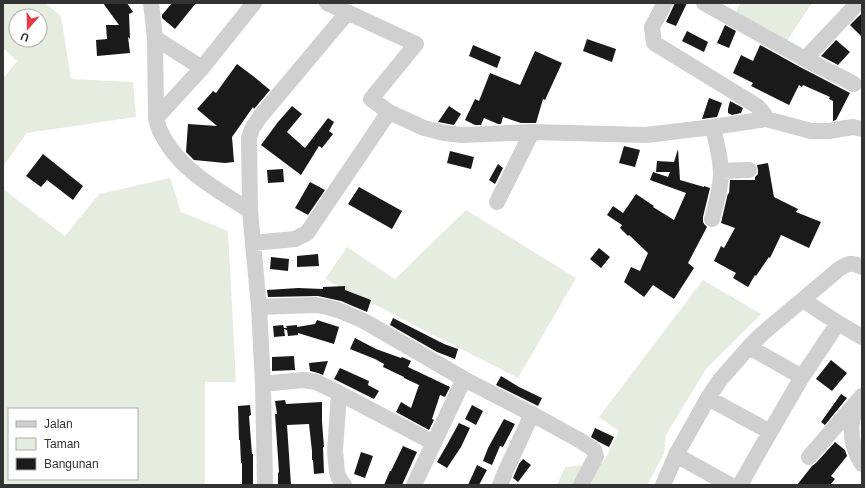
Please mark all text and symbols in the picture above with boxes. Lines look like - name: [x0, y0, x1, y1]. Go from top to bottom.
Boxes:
- north arrow: [8, 8, 48, 48]
- text: U: [19, 30, 30, 44]
- legend: [8, 408, 138, 480]
- text: Jalan: [44, 417, 73, 431]
- text: Taman: [44, 437, 80, 451]
- text: Bangunan: [44, 457, 99, 471]

